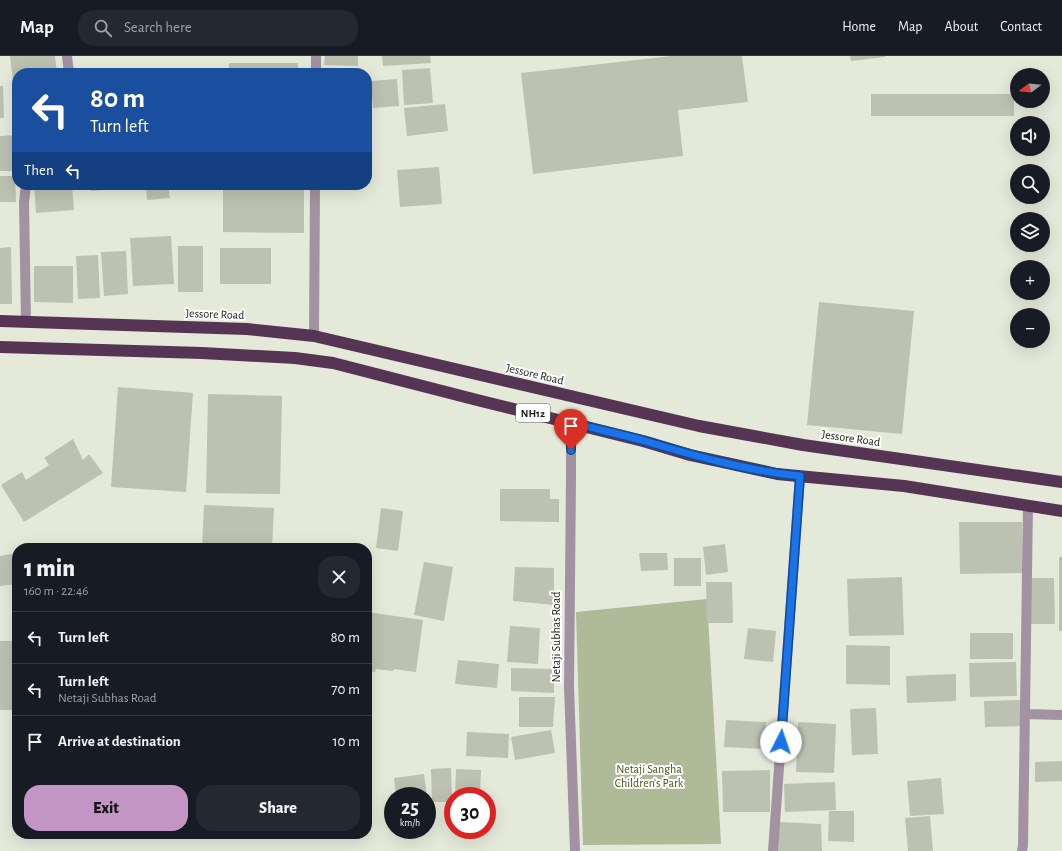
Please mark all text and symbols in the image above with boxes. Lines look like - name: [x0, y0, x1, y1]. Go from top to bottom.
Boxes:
- search box: [78, 10, 358, 46]
- icon: search: [92, 17, 114, 39]
- text: Map: [20, 18, 54, 37]
- text: Search here: [124, 20, 192, 35]
- text: Home: [842, 20, 876, 34]
- text: Map: [898, 20, 922, 34]
- text: About: [944, 20, 978, 34]
- text: Contact: [1000, 20, 1042, 34]
- north arrow: [1010, 68, 1050, 108]
- map controls: [1010, 68, 1050, 348]
- icon: left: [24, 84, 76, 136]
- text: 80 m: [90, 85, 145, 113]
- button: sound: [1010, 116, 1050, 156]
- text: Turn left: [90, 118, 149, 136]
- icon: left: [62, 160, 84, 182]
- text: Then: [24, 163, 54, 178]
- button: search: [1010, 164, 1050, 204]
- button: layers: [1010, 212, 1050, 252]
- button: +: [1010, 260, 1050, 300]
- street label: Jessore Road: [185, 307, 245, 321]
- button: −: [1010, 308, 1050, 348]
- street label: Jessore Road: [505, 362, 565, 386]
- road number: NH12: [516, 404, 550, 422]
- pin: [554, 409, 588, 450]
- icon: arrive: [560, 415, 582, 437]
- street label: Jessore Road: [821, 428, 881, 448]
- button: close: [318, 556, 360, 598]
- text: 1 min: [24, 557, 75, 581]
- text: 160 m · 22:46: [24, 585, 88, 598]
- street label: Netaji Subhas Road: [550, 592, 563, 682]
- icon: left: [24, 627, 46, 649]
- text: Turn left: [58, 630, 109, 645]
- text: 80 m: [330, 630, 360, 645]
- text: Turn left: [58, 674, 109, 689]
- icon: left: [24, 679, 46, 701]
- text: 70 m: [331, 682, 360, 697]
- text: Netaji Subhas Road: [58, 692, 157, 705]
- position arrow: [760, 721, 802, 763]
- icon: arrive: [24, 731, 46, 753]
- text: Arrive at destination: [58, 734, 181, 749]
- text: 10 m: [332, 734, 360, 749]
- park label: Netaji Sangha Children's Park: [615, 763, 684, 789]
- button: Exit: [24, 785, 188, 831]
- button: Share: [196, 785, 360, 831]
- speed limit sign: 30: [444, 787, 496, 839]
- text: 25: [401, 798, 419, 818]
- text: km/h: [400, 818, 420, 828]

